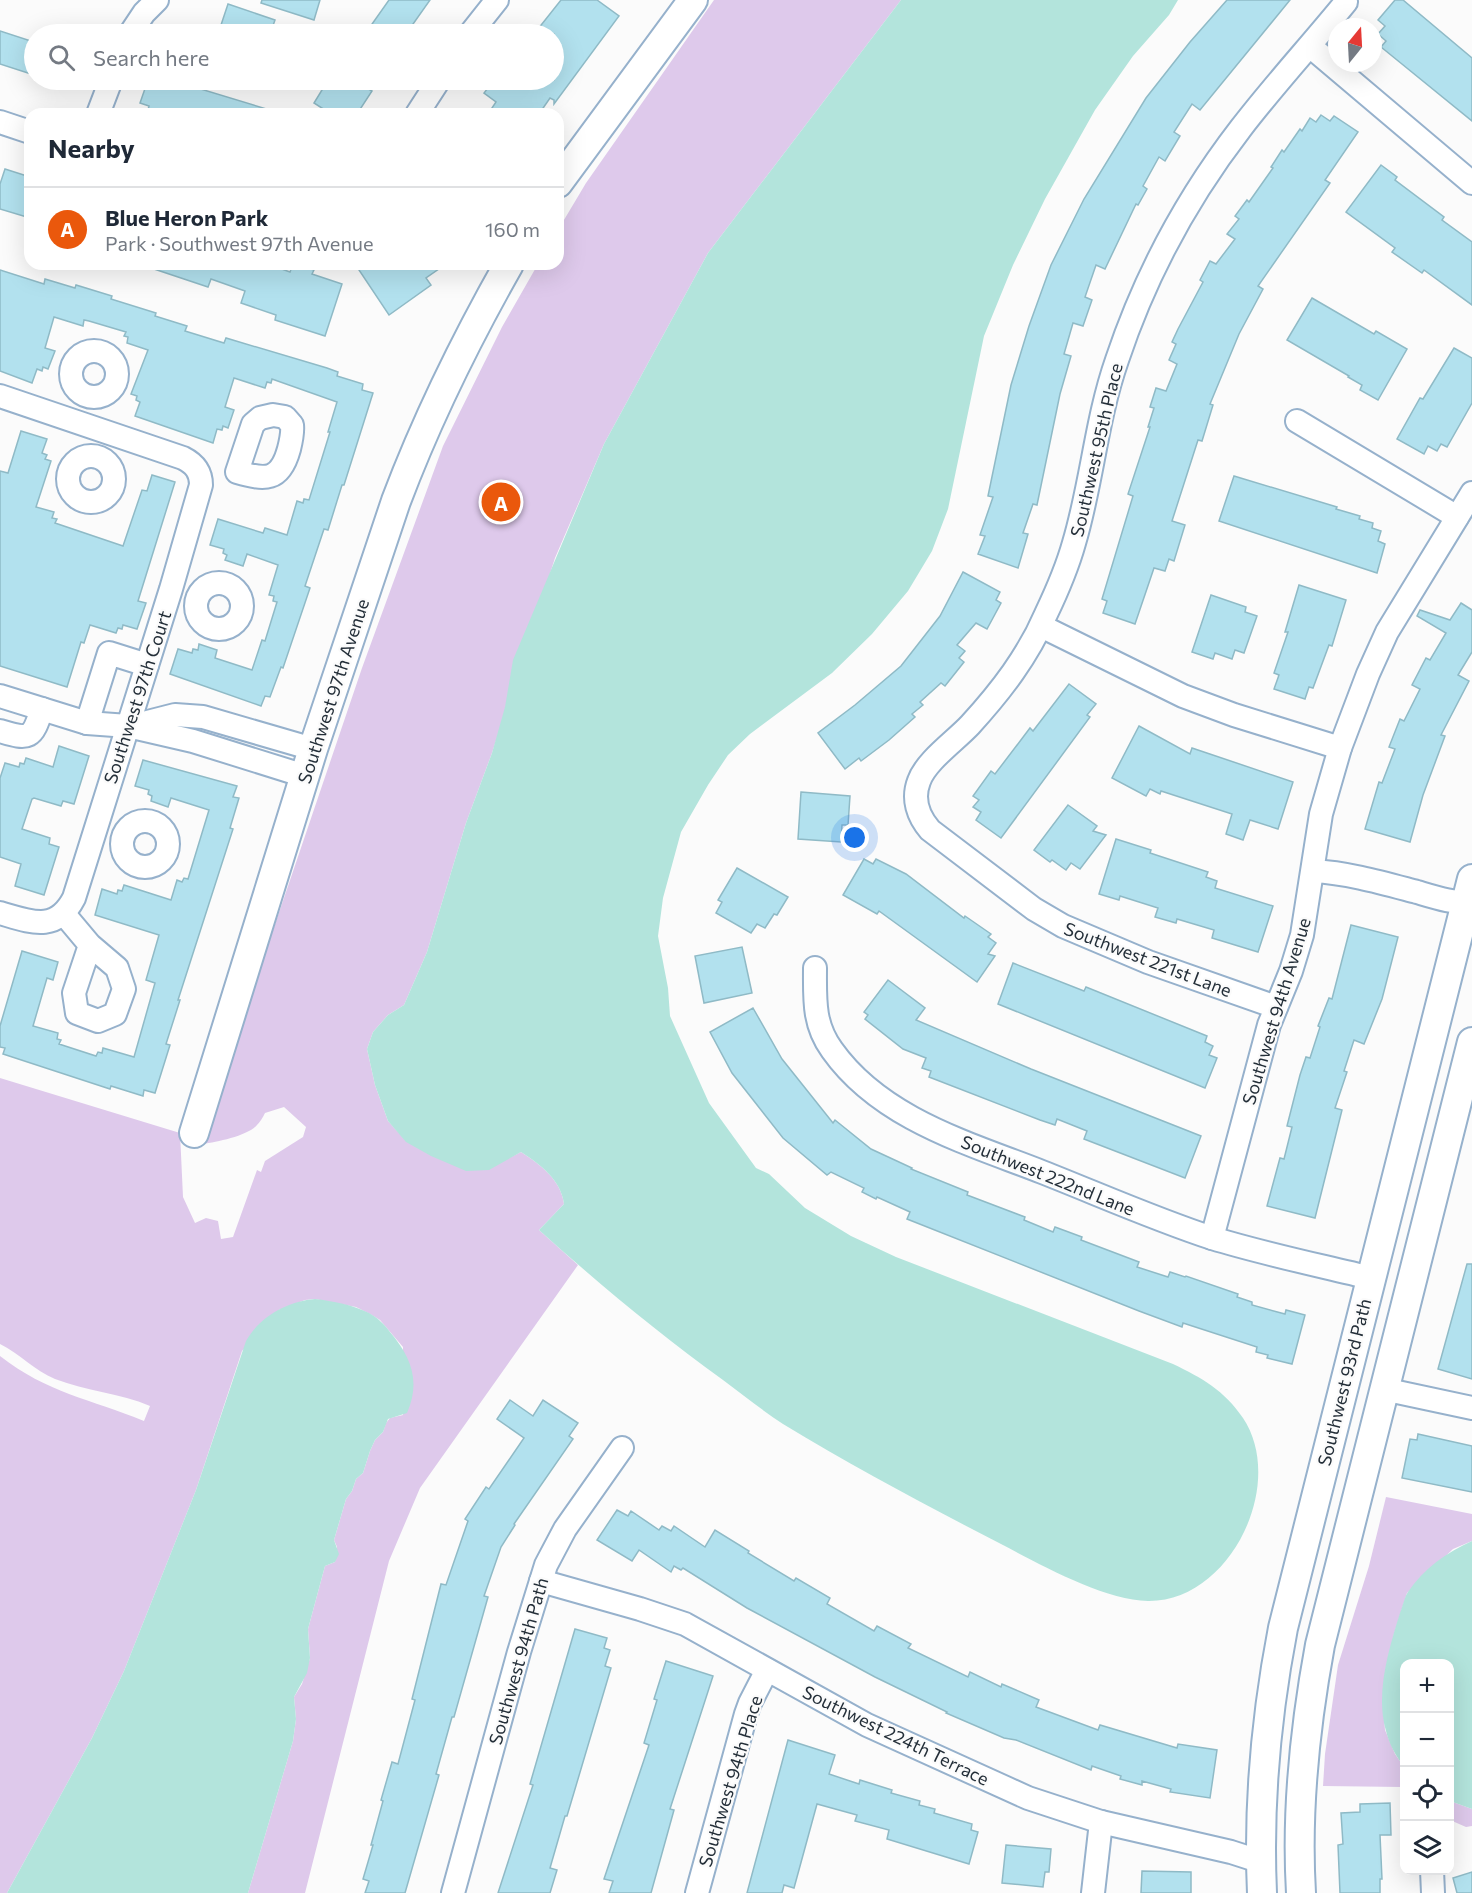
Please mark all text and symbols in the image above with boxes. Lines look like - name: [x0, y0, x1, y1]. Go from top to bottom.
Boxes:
- north arrow: [1328, 18, 1382, 72]
- search box: [24, 24, 564, 90]
- icon: search: [45, 41, 78, 74]
- text: Search here: [93, 44, 209, 71]
- text: Nearby: [48, 132, 135, 163]
- text: Blue Heron Park: [105, 204, 268, 231]
- text: A: [60, 217, 75, 241]
- text: 160 m: [485, 217, 540, 241]
- text: Park · Southwest 97th Avenue: [105, 231, 374, 255]
- street label: Southwest 95th Place: [1065, 361, 1127, 539]
- pin: A: [482, 480, 520, 524]
- street label: Southwest 97th Avenue: [293, 596, 373, 786]
- street label: Southwest 97th Court: [99, 608, 175, 786]
- your location: [840, 823, 869, 852]
- street label: Southwest 94th Avenue: [1237, 915, 1315, 1107]
- street label: Southwest 221st Lane: [1061, 917, 1235, 1001]
- street label: Southwest 222nd Lane: [958, 1130, 1138, 1220]
- street label: Southwest 93rd Path: [1313, 1296, 1375, 1468]
- street label: Southwest 94th Path: [484, 1575, 552, 1747]
- map controls: [1400, 1659, 1454, 1875]
- button: +: [1400, 1659, 1454, 1713]
- street label: Southwest 224th Terrace: [799, 1680, 993, 1790]
- street label: Southwest 94th Place: [693, 1693, 767, 1869]
- button: −: [1400, 1713, 1454, 1767]
- button: locate: [1400, 1767, 1454, 1821]
- button: layers: [1400, 1821, 1454, 1875]

